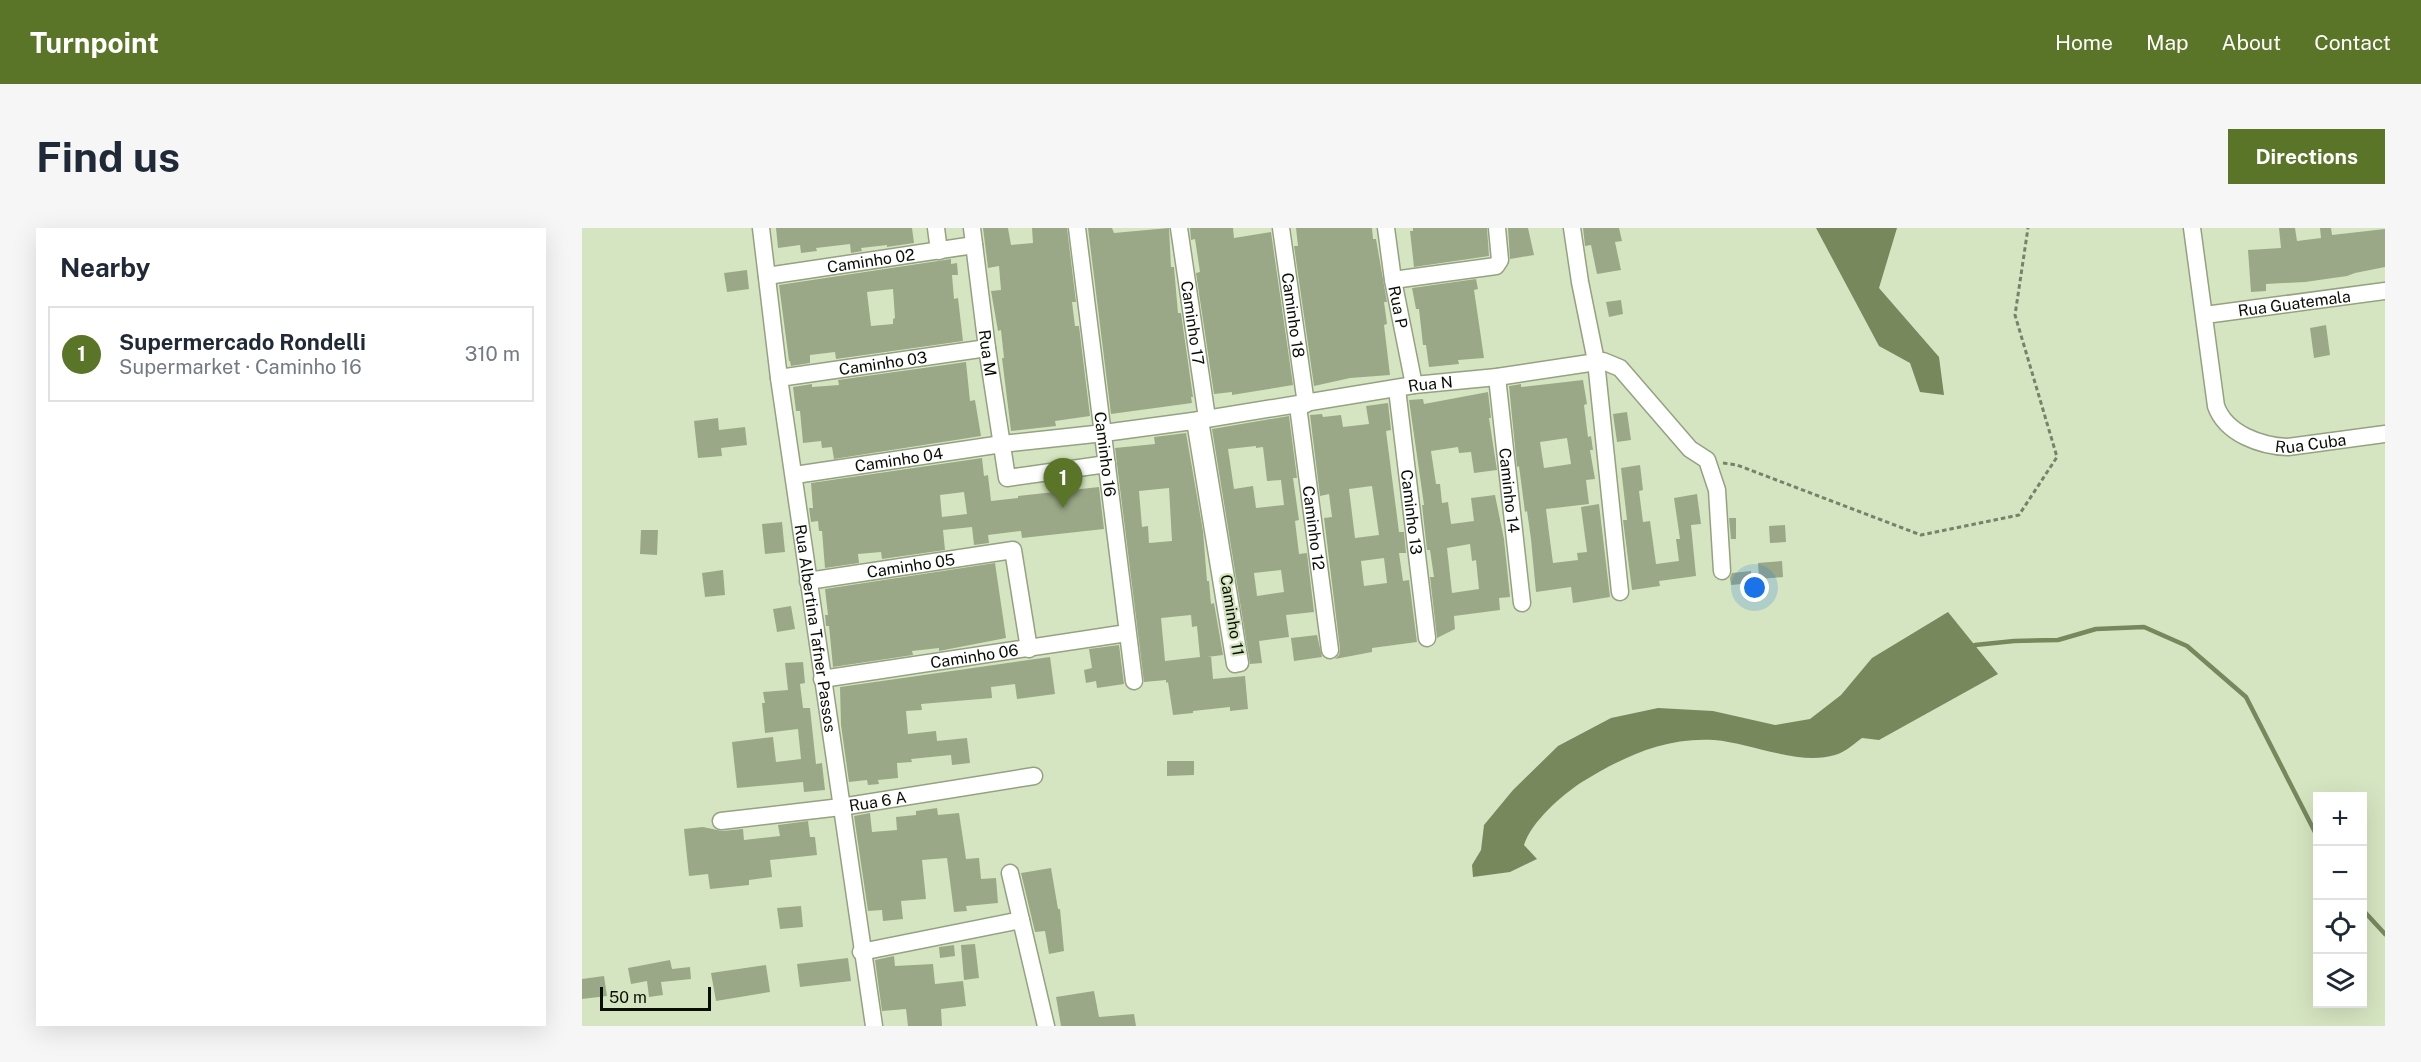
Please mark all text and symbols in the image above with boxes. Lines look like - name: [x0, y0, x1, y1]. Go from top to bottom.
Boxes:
- text: Turnpoint: [30, 26, 159, 59]
- text: Home: [2055, 30, 2113, 55]
- text: Map: [2146, 30, 2189, 55]
- text: About: [2222, 30, 2281, 55]
- text: Contact: [2314, 30, 2391, 55]
- button: Directions: [2228, 129, 2385, 184]
- text: Find us: [36, 132, 180, 181]
- street label: Caminho 02: [826, 245, 916, 276]
- text: Nearby: [60, 252, 150, 283]
- street label: Caminho 18: [1278, 271, 1309, 359]
- street label: Caminho 17: [1177, 279, 1209, 366]
- street label: Rua P: [1385, 284, 1412, 330]
- street label: Rua Guatemala: [2237, 286, 2352, 320]
- text: Supermercado Rondelli: [119, 329, 366, 355]
- street label: Rua M: [975, 329, 1001, 378]
- text: 1: [77, 342, 86, 366]
- text: 310 m: [465, 342, 520, 366]
- street label: Caminho 03: [838, 347, 928, 379]
- text: Supermarket · Caminho 16: [119, 355, 362, 379]
- street label: Rua N: [1407, 372, 1454, 395]
- street label: Caminho 16: [1091, 411, 1120, 498]
- street label: Rua Cuba: [2274, 430, 2347, 457]
- street label: Caminho 04: [854, 443, 944, 475]
- street label: Caminho 14: [1495, 447, 1524, 534]
- pin: 1: [1044, 458, 1082, 508]
- street label: Caminho 13: [1397, 468, 1426, 556]
- street label: Caminho 12: [1299, 485, 1329, 571]
- street label: Rua Albertina Tafner Passos: [791, 523, 840, 733]
- street label: Caminho 05: [865, 549, 956, 582]
- street label: Caminho 11: [1216, 573, 1248, 657]
- your location: [1740, 573, 1769, 602]
- street label: Caminho 06: [929, 640, 1020, 672]
- street label: Rua 6 A: [848, 787, 908, 815]
- map controls: [2313, 792, 2367, 1008]
- button: +: [2313, 792, 2367, 846]
- button: −: [2313, 846, 2367, 900]
- button: locate: [2313, 900, 2367, 954]
- button: layers: [2313, 954, 2367, 1008]
- scale bar: [600, 984, 711, 1012]
- text: 50 m: [609, 988, 647, 1007]

